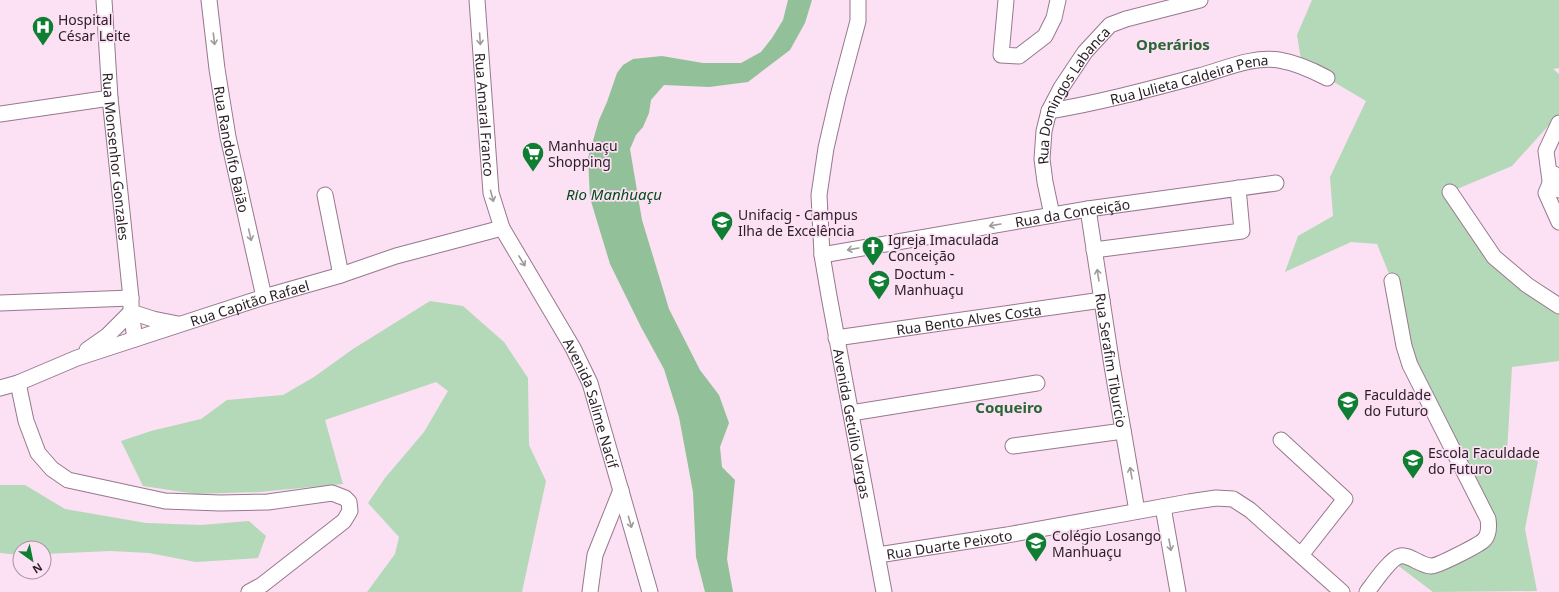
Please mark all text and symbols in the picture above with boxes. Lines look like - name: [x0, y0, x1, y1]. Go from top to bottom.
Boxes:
- place label: Hospital César Leite: [58, 10, 131, 45]
- hospital icon: Hospital César Leite: [30, 14, 56, 47]
- street label: Rua Domingos Labanca: [1032, 22, 1114, 166]
- one-way arrow: [210, 32, 217, 45]
- one-way arrow: [477, 32, 484, 45]
- district label: Operários: [1136, 34, 1210, 54]
- street label: Rua Julieta Caldeira Pena: [1108, 50, 1269, 108]
- street label: Rua Amaral Franco: [471, 52, 499, 177]
- street label: Rua Monsenhor Gonzales: [99, 72, 134, 242]
- street label: Rua Randolfo Baião: [210, 84, 254, 214]
- place label: Manhuaçu Shopping: [548, 136, 618, 171]
- supermarket icon: Manhuaçu Shopping: [520, 140, 546, 173]
- water label: Rio Manhuaçu: [566, 184, 662, 204]
- one-way arrow: [489, 190, 497, 203]
- street label: Rua da Conceição: [1013, 194, 1131, 231]
- place label: Unifacig - Campus Ilha de Excelência: [738, 205, 858, 240]
- school or university icon: Unifacig - Campus Ilha de Excelência: [709, 209, 735, 242]
- one-way arrow: [988, 221, 1001, 229]
- one-way arrow: [247, 228, 254, 241]
- place label: Igreja Imaculada Conceição: [888, 230, 999, 265]
- church icon: Igreja Imaculada Conceição: [860, 234, 886, 267]
- one-way arrow: [847, 245, 860, 253]
- one-way arrow: [519, 255, 527, 267]
- place label: Doctum - Manhuaçu: [894, 264, 964, 299]
- school or university icon: Doctum - Manhuaçu: [866, 268, 892, 301]
- one-way arrow: [1094, 269, 1102, 282]
- street label: Rua Capitão Rafael: [188, 275, 311, 330]
- street label: Rua Serafim Tiburcio: [1091, 292, 1132, 429]
- street label: Rua Bento Alves Costa: [895, 299, 1043, 339]
- street label: Avenida Salime Nacif: [560, 334, 624, 472]
- street label: Avenida Getúlio Vargas: [829, 347, 876, 501]
- place label: Faculdade do Futuro: [1364, 385, 1431, 420]
- school or university icon: Faculdade do Futuro: [1335, 389, 1361, 422]
- district label: Coqueiro: [975, 397, 1043, 417]
- place label: Escola Faculdade do Futuro: [1428, 443, 1540, 478]
- school or university icon: Escola Faculdade do Futuro: [1400, 447, 1426, 480]
- one-way arrow: [1126, 467, 1134, 480]
- one-way arrow: [627, 515, 634, 528]
- street label: Rua Duarte Peixoto: [885, 525, 1014, 563]
- place label: Colégio Losango Manhuaçu: [1052, 526, 1161, 561]
- school or university icon: Colégio Losango Manhuaçu: [1023, 530, 1049, 563]
- one-way arrow: [1166, 538, 1174, 551]
- north arrow: [12, 540, 52, 580]
- text: N: [30, 560, 46, 578]

